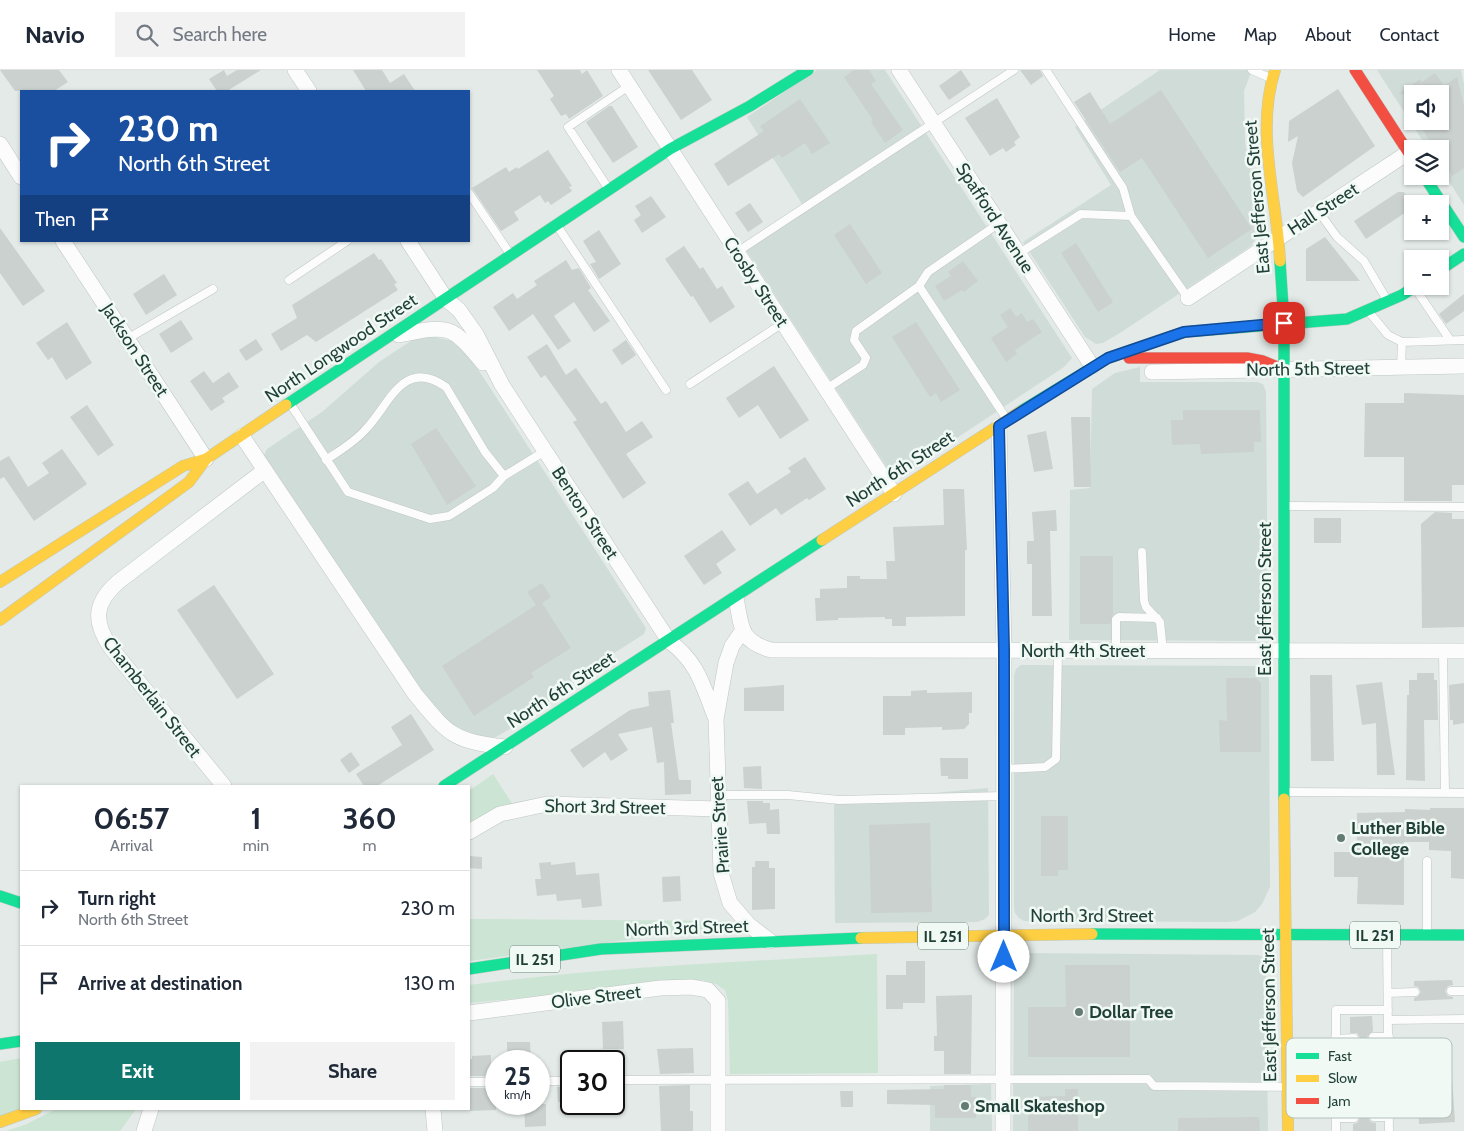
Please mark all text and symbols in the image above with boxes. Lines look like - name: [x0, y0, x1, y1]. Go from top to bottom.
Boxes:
- search box: [115, 12, 465, 57]
- text: Navio: [25, 20, 85, 49]
- icon: search: [133, 21, 161, 49]
- text: Search here: [173, 23, 267, 46]
- text: Home: [1168, 24, 1216, 46]
- text: Map: [1244, 24, 1277, 46]
- text: About: [1305, 24, 1351, 46]
- text: Contact: [1379, 24, 1439, 46]
- map controls: [1404, 85, 1449, 295]
- button: sound: [1404, 85, 1449, 130]
- text: 230 m: [118, 107, 218, 150]
- icon: right: [35, 110, 100, 175]
- street label: East Jefferson Street: [1239, 119, 1275, 275]
- button: layers: [1404, 140, 1449, 185]
- text: North 6th Street: [118, 150, 270, 177]
- street label: Spafford Avenue: [951, 159, 1039, 277]
- street label: Hall Street: [1283, 178, 1363, 240]
- button: +: [1404, 195, 1449, 240]
- icon: arrive: [86, 205, 114, 233]
- text: Then: [35, 208, 76, 231]
- street label: Crosby Street: [719, 233, 793, 331]
- button: −: [1404, 250, 1449, 295]
- street label: North Longwood Street: [261, 289, 421, 407]
- street label: Jackson Street: [96, 298, 173, 401]
- pin: [1263, 302, 1305, 344]
- icon: arrive: [1270, 309, 1298, 337]
- street label: North 5th Street: [1246, 357, 1370, 381]
- street label: North 6th Street: [842, 426, 958, 512]
- street label: Benton Street: [547, 462, 623, 564]
- street label: East Jefferson Street: [1254, 522, 1276, 676]
- street label: Chamberlain Street: [98, 632, 206, 762]
- street label: North 4th Street: [1021, 640, 1145, 662]
- street label: North 6th Street: [503, 647, 619, 733]
- street label: Prairie Street: [706, 776, 734, 874]
- street label: Short 3rd Street: [544, 795, 666, 819]
- text: 06:57: [93, 800, 169, 837]
- text: 1: [250, 800, 261, 837]
- text: 360: [342, 800, 397, 837]
- place label: Luther Bible College: [1351, 817, 1445, 860]
- marker: Luther Bible College: [1335, 832, 1347, 844]
- text: Arrival: [110, 836, 153, 855]
- text: min: [243, 836, 269, 855]
- text: m: [363, 836, 377, 855]
- text: Turn right: [78, 887, 156, 910]
- icon: right: [35, 894, 63, 922]
- text: 230 m: [401, 897, 455, 920]
- street label: North 3rd Street: [1030, 905, 1154, 927]
- text: North 6th Street: [78, 910, 188, 929]
- street label: North 3rd Street: [625, 915, 749, 941]
- road number: IL 251: [918, 922, 968, 949]
- road number: IL 251: [1350, 922, 1400, 948]
- street label: East Jefferson Street: [1257, 928, 1281, 1082]
- position arrow: [977, 930, 1029, 982]
- road number: IL 251: [510, 946, 560, 972]
- icon: arrive: [35, 969, 63, 997]
- text: Arrive at destination: [78, 972, 242, 995]
- text: 130 m: [404, 972, 455, 995]
- street label: Olive Street: [550, 981, 642, 1013]
- place label: Dollar Tree: [1089, 1001, 1173, 1023]
- marker: Dollar Tree: [1073, 1006, 1085, 1018]
- legend: [1286, 1038, 1452, 1118]
- button: Exit: [35, 1042, 240, 1100]
- button: Share: [250, 1042, 455, 1100]
- text: Fast: [1328, 1047, 1352, 1065]
- speed limit sign: 30: [560, 1050, 625, 1115]
- text: 25: [504, 1061, 531, 1091]
- text: Slow: [1328, 1069, 1357, 1087]
- text: km/h: [504, 1087, 531, 1102]
- text: Jam: [1327, 1092, 1350, 1110]
- place label: Small Skateshop: [975, 1095, 1105, 1117]
- marker: Small Skateshop: [959, 1100, 971, 1112]

